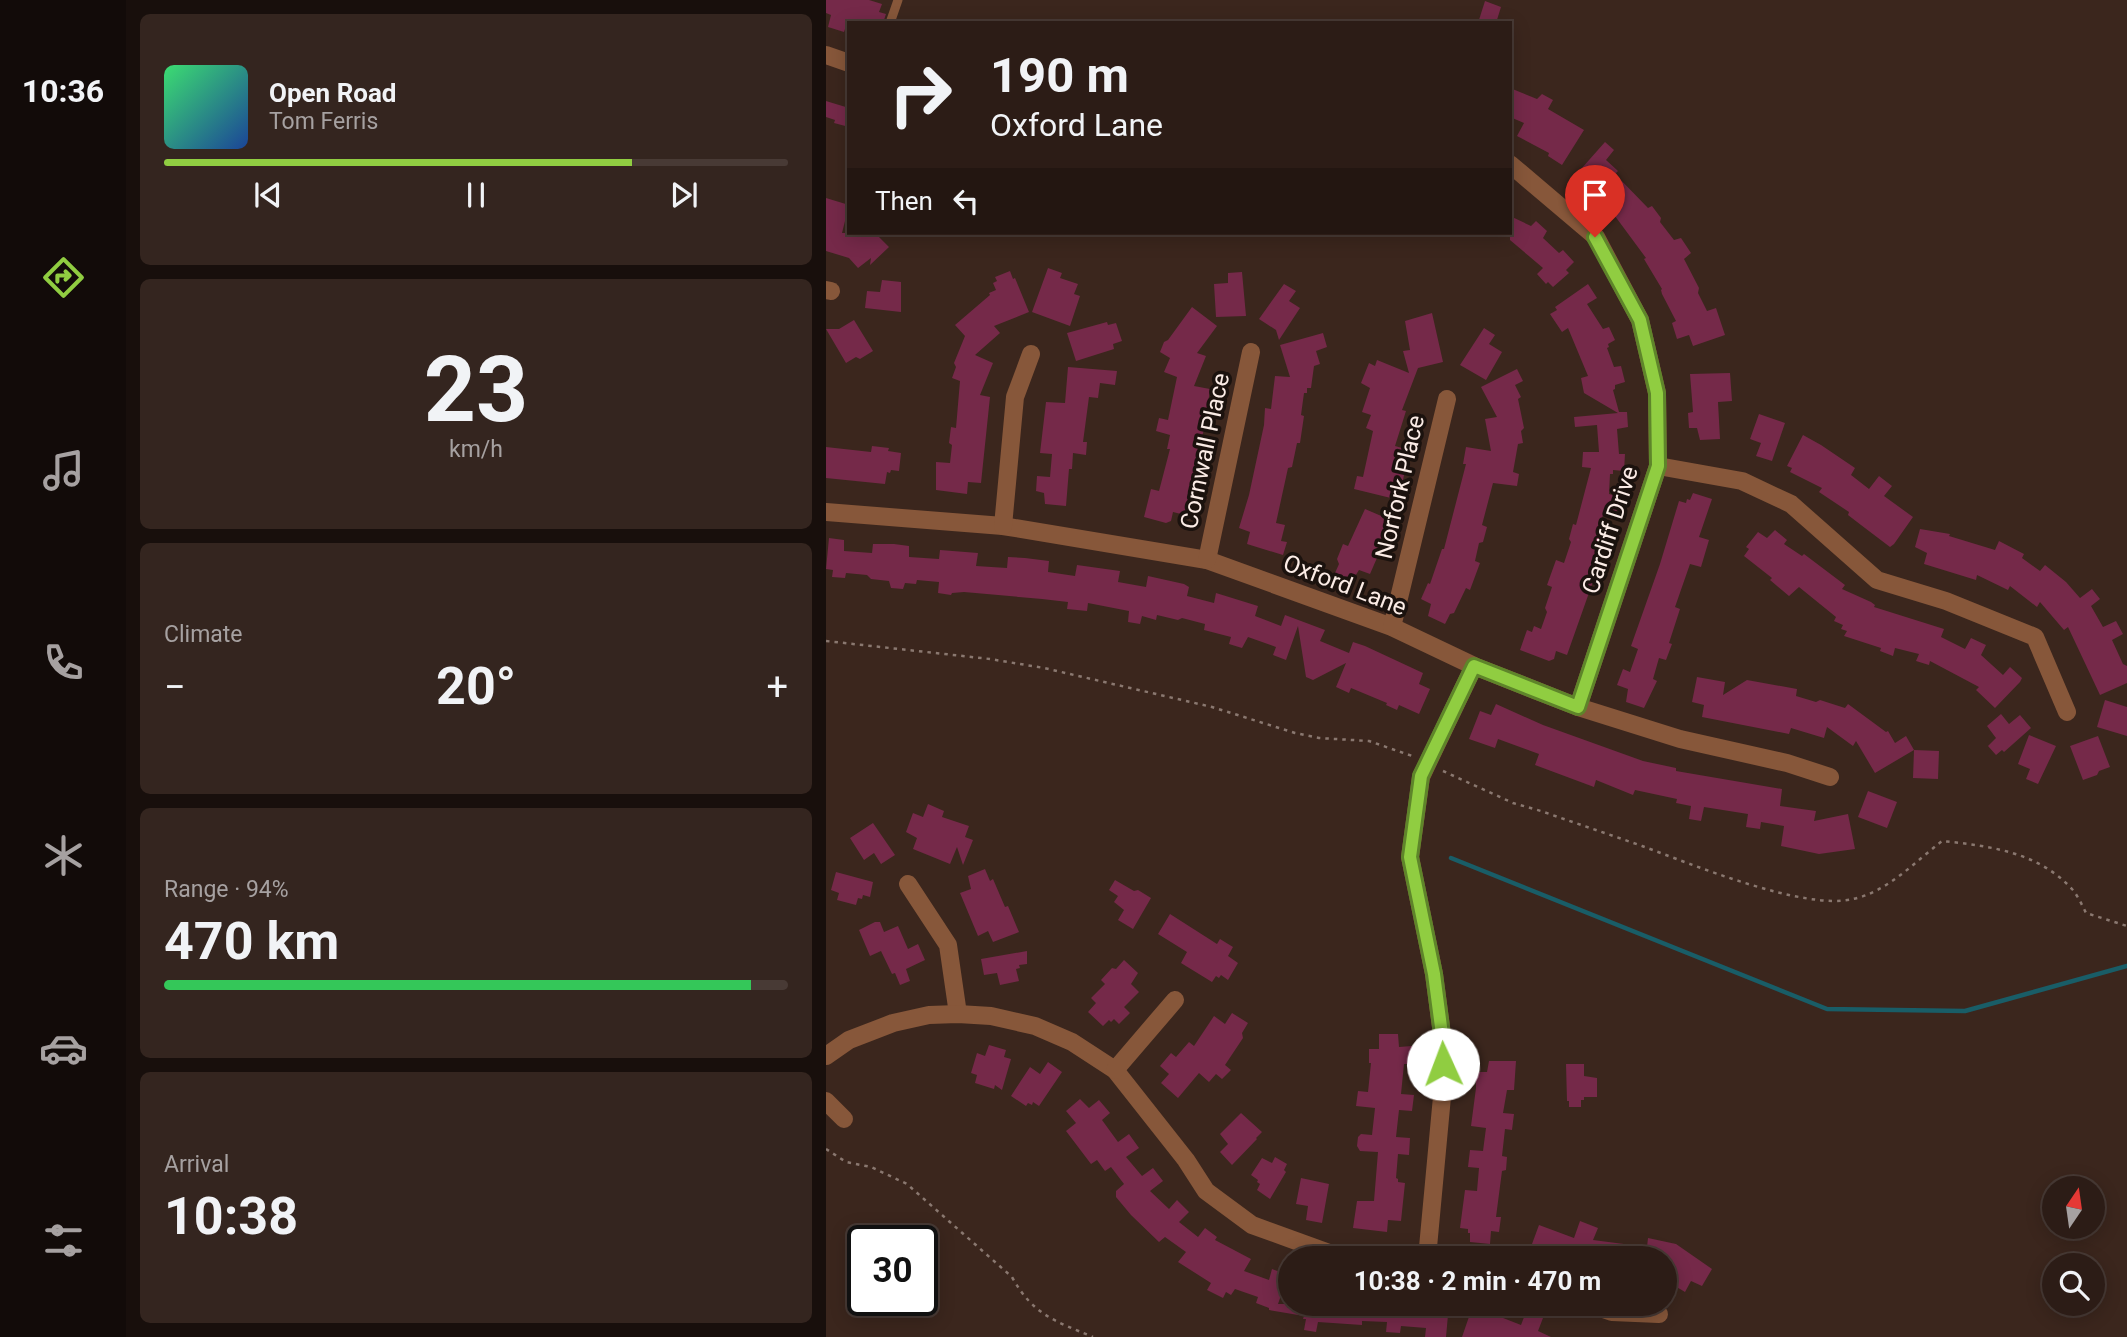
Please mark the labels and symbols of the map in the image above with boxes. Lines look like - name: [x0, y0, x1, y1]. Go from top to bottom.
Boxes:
- pin: [1565, 165, 1625, 237]
- street label: Cornwall Place: [1175, 370, 1235, 532]
- street label: Norfork Place: [1370, 412, 1430, 562]
- street label: Cardiff Drive: [1576, 463, 1644, 597]
- street label: Oxford Lane: [1279, 549, 1411, 621]
- position arrow: [1406, 1027, 1480, 1101]
- north arrow: [2042, 1176, 2105, 1239]
- speed limit sign: 30: [847, 1225, 938, 1316]

